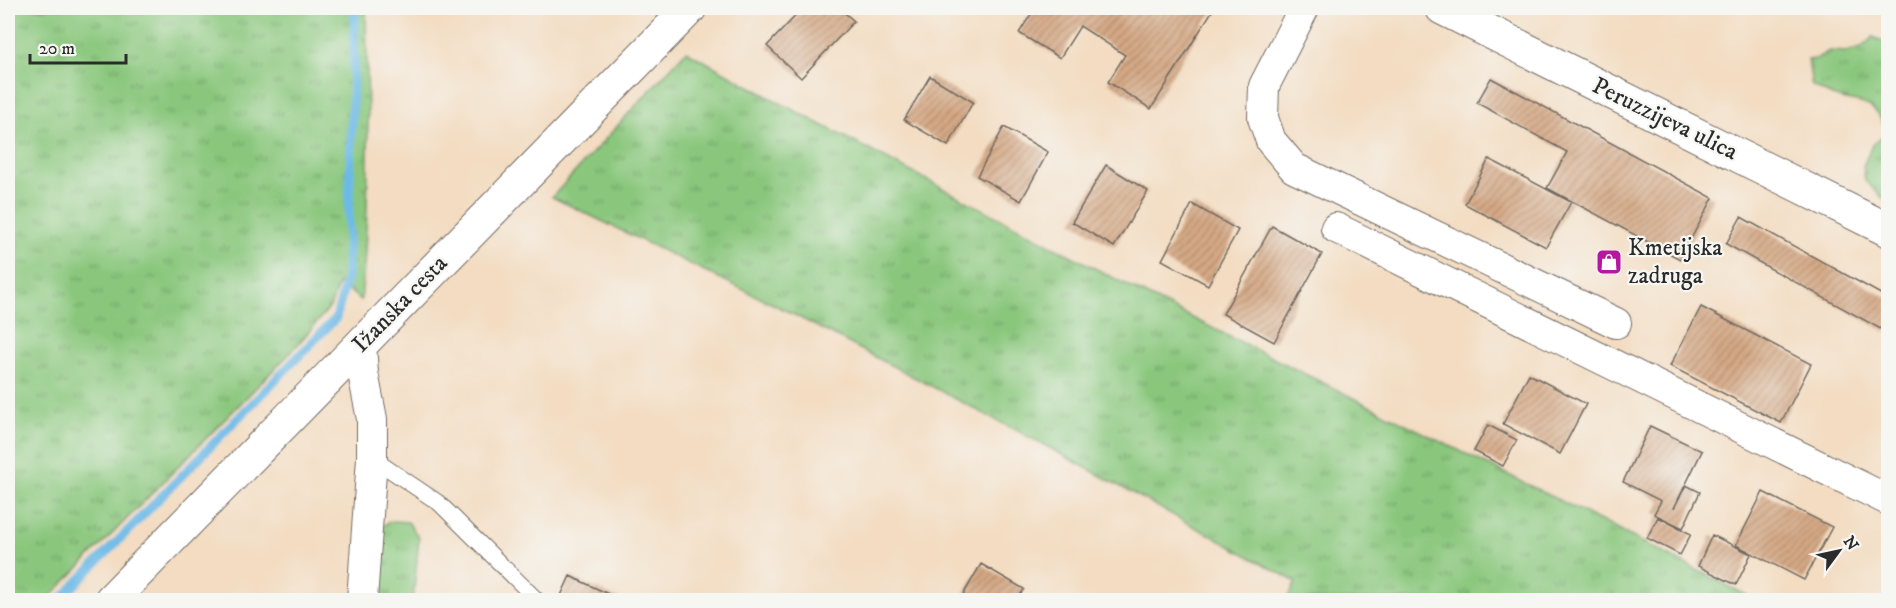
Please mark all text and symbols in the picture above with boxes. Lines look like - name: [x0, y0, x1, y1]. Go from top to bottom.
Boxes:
- scale bar: [30, 27, 126, 65]
- text: 20 m: [39, 38, 75, 60]
- street label: Peruzzijeva ulica: [1587, 71, 1743, 168]
- place label: Kmetijska zadruga: [1628, 233, 1723, 291]
- shop icon: Kmetijska zadruga: [1594, 247, 1624, 277]
- street label: Ižanska cesta: [346, 248, 455, 359]
- north arrow: [1809, 521, 1869, 581]
- text: N: [1839, 532, 1863, 554]

